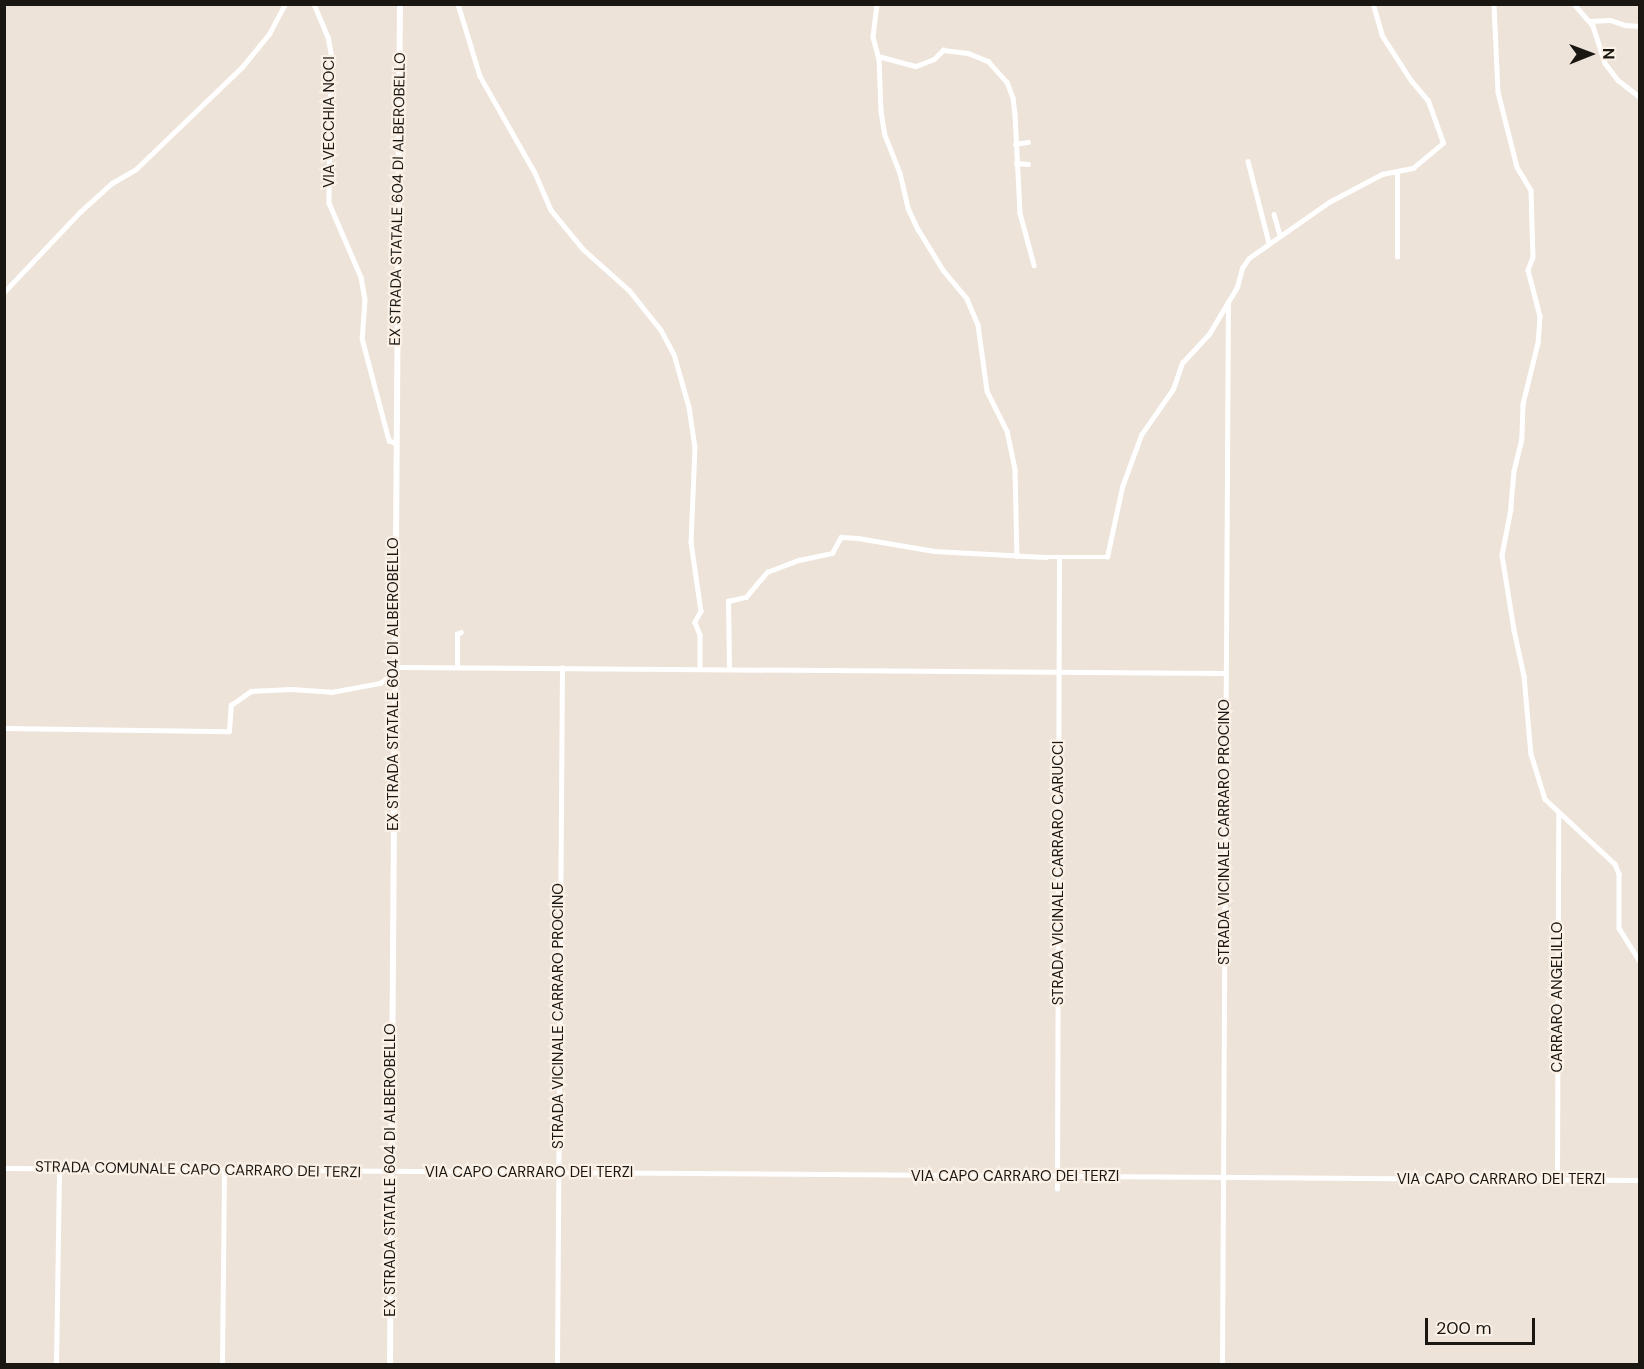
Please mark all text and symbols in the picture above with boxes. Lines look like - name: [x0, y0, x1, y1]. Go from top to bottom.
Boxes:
- north arrow: [1560, 24, 1620, 84]
- text: N: [1598, 48, 1619, 60]
- street label: EX STRADA STATALE 604 DI ALBEROBELLO: [386, 52, 410, 346]
- street label: VIA VECCHIA NOCI: [321, 56, 339, 188]
- street label: EX STRADA STATALE 604 DI ALBEROBELLO: [385, 537, 403, 831]
- street label: STRADA VICINALE CARRARO PROCINO: [1216, 699, 1234, 965]
- street label: STRADA VICINALE CARRARO CARUCCI: [1050, 741, 1068, 1005]
- street label: STRADA VICINALE CARRARO PROCINO: [550, 883, 568, 1149]
- street label: CARRARO ANGELILLO: [1549, 922, 1567, 1072]
- street label: EX STRADA STATALE 604 DI ALBEROBELLO: [382, 1023, 400, 1317]
- street label: STRADA COMUNALE CAPO CARRARO DEI TERZI: [35, 1158, 361, 1182]
- street label: VIA CAPO CARRARO DEI TERZI: [425, 1164, 633, 1182]
- street label: VIA CAPO CARRARO DEI TERZI: [911, 1168, 1119, 1186]
- street label: VIA CAPO CARRARO DEI TERZI: [1397, 1171, 1605, 1189]
- scale bar: [1428, 1306, 1538, 1344]
- text: 200 m: [1436, 1316, 1492, 1340]

